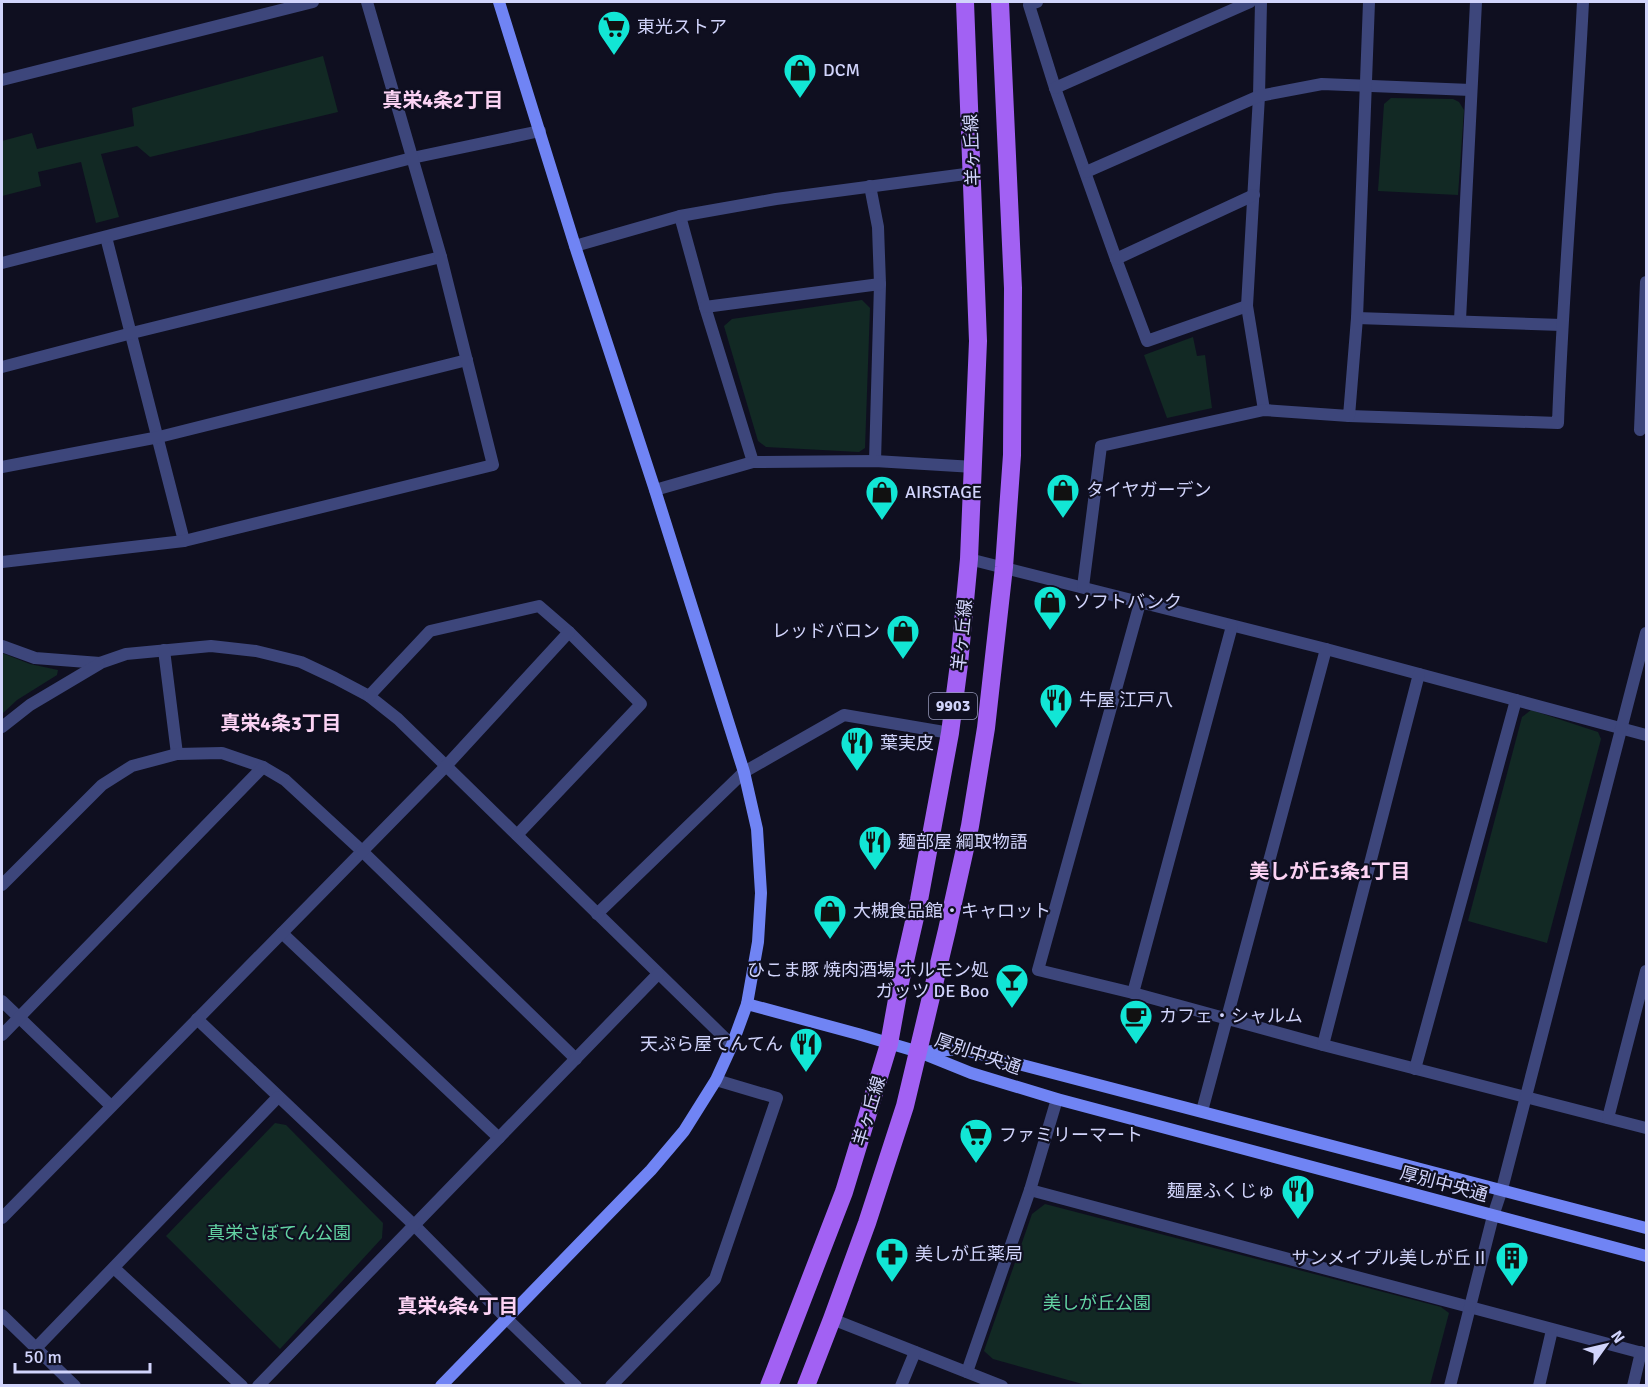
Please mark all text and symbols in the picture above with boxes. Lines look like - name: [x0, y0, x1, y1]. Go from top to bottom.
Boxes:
- supermarket icon: 東光ストア: [596, 9, 632, 56]
- place label: 東光ストア: [637, 16, 727, 38]
- shop icon: DCM: [782, 52, 818, 99]
- place label: DCM: [823, 59, 860, 81]
- district label: 真栄4条2丁目: [382, 88, 504, 113]
- street label: 羊ヶ丘線: [960, 114, 984, 186]
- shop icon: タイヤガーデン: [1045, 472, 1081, 519]
- shop icon: AIRSTAGE: [864, 474, 900, 521]
- place label: タイヤガーデン: [1086, 479, 1211, 501]
- place label: AIRSTAGE: [905, 481, 982, 503]
- shop icon: ソフトバンク: [1032, 584, 1068, 631]
- place label: ソフトバンク: [1073, 591, 1182, 613]
- street label: 羊ヶ丘線: [947, 598, 977, 672]
- shop icon: レッドバロン: [885, 613, 921, 660]
- place label: レッドバロン: [772, 620, 880, 642]
- restaurant icon: 牛屋 江戸八: [1038, 682, 1074, 729]
- place label: 牛屋 江戸八: [1079, 689, 1173, 711]
- road number: 9903: [929, 693, 977, 719]
- district label: 真栄4条3丁目: [220, 711, 342, 736]
- restaurant icon: 葉実皮: [839, 725, 875, 772]
- place label: 葉実皮: [880, 732, 934, 754]
- restaurant icon: 麺部屋 綱取物語: [857, 824, 893, 871]
- place label: 麺部屋 綱取物語: [898, 831, 1028, 853]
- district label: 美しが丘3条1丁目: [1249, 859, 1411, 884]
- shop icon: 大槻食品館・キャロット: [812, 893, 848, 940]
- place label: 大槻食品館・キャロット: [853, 900, 1051, 922]
- place label: ひこま豚 焼肉酒場 ホルモン処 ガッツ DE Boo: [747, 959, 989, 1002]
- bar icon: ひこま豚 焼肉酒場 ホルモン処 ガッツ DE Boo: [994, 962, 1030, 1009]
- cafe icon: カフェ・シャルム: [1118, 998, 1154, 1045]
- place label: カフェ・シャルム: [1159, 1005, 1303, 1027]
- restaurant icon: 天ぷら屋てんてん: [788, 1026, 824, 1073]
- street label: 厚別中央通: [932, 1029, 1024, 1079]
- place label: 天ぷら屋てんてん: [640, 1033, 783, 1055]
- street label: 羊ヶ丘線: [848, 1073, 890, 1149]
- supermarket icon: ファミリーマート: [958, 1117, 994, 1164]
- place label: ファミリーマート: [999, 1124, 1143, 1146]
- street label: 厚別中央通: [1398, 1162, 1490, 1206]
- restaurant icon: 麺屋ふくじゅ: [1280, 1173, 1316, 1220]
- place label: 麺屋ふくじゅ: [1167, 1180, 1275, 1202]
- park label: 真栄さぼてん公園: [207, 1222, 351, 1244]
- pharmacy icon: 美しが丘薬局: [874, 1236, 910, 1283]
- building icon: サンメイプル美しが丘Ⅱ: [1494, 1240, 1530, 1287]
- place label: 美しが丘薬局: [915, 1243, 1023, 1265]
- place label: サンメイプル美しが丘Ⅱ: [1292, 1247, 1489, 1269]
- park label: 美しが丘公園: [1043, 1292, 1151, 1314]
- district label: 真栄4条4丁目: [397, 1294, 519, 1319]
- north arrow: [1576, 1315, 1636, 1375]
- text: N: [1606, 1327, 1629, 1347]
- scale bar: [15, 1336, 150, 1374]
- text: 50 m: [24, 1346, 62, 1368]

